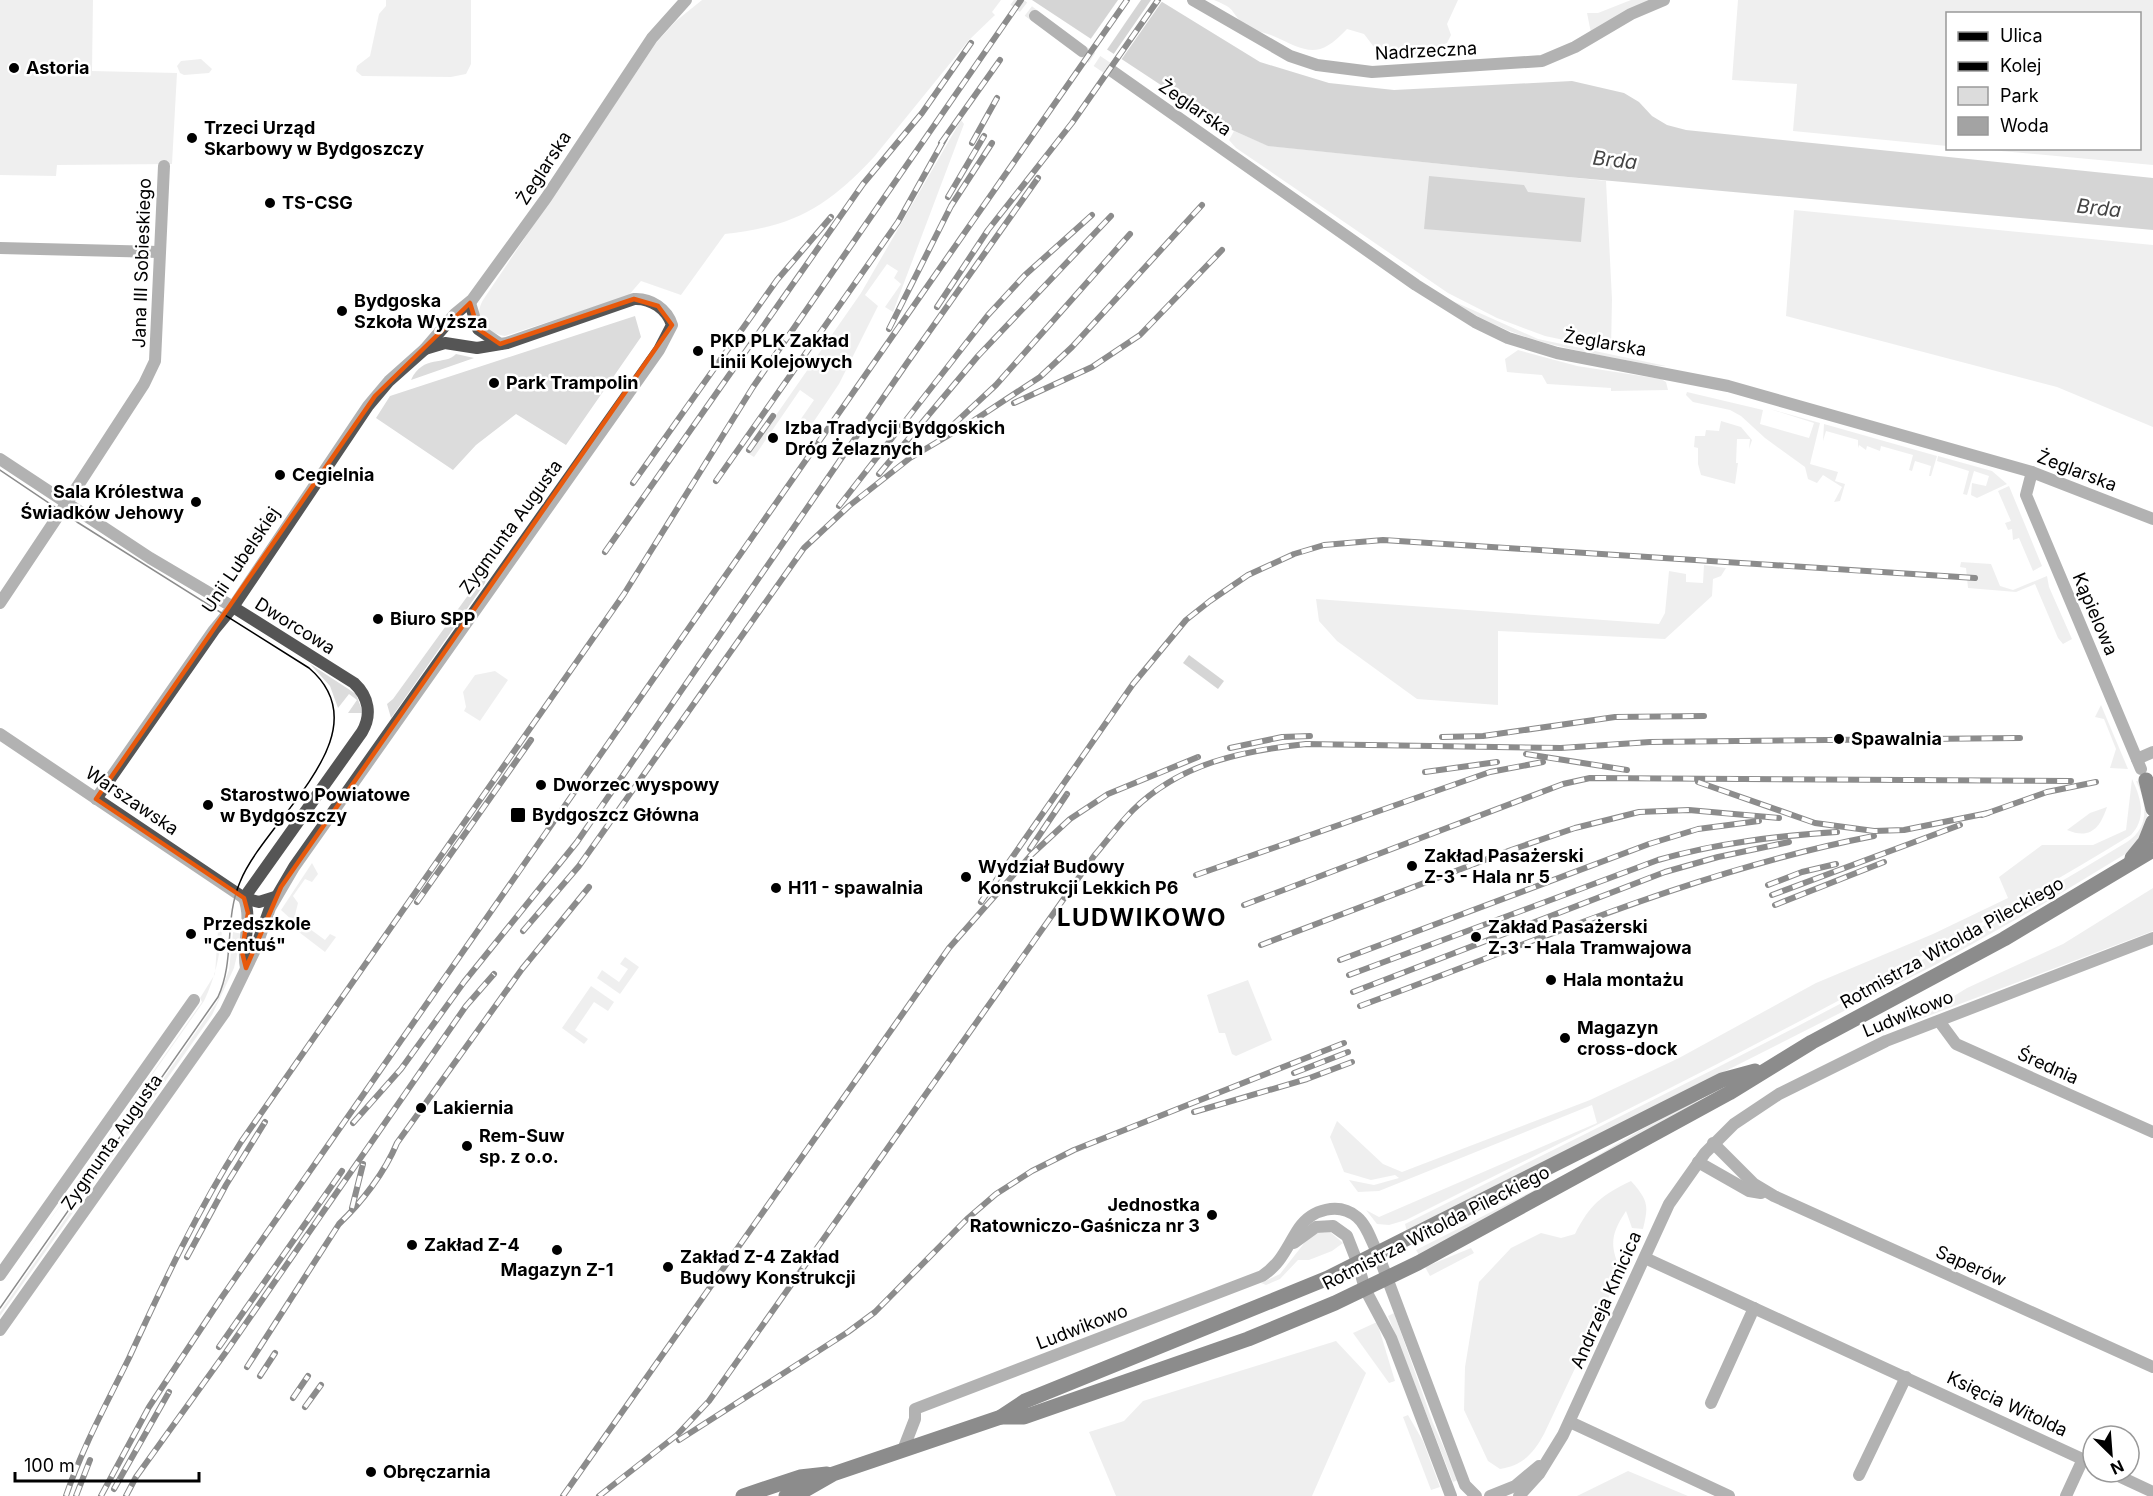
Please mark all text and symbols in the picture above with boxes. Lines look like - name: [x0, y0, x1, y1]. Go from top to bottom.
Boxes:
- legend: [1946, 12, 2141, 150]
- text: Ulica: [2000, 25, 2043, 46]
- street label: Nadrzeczna: [1374, 37, 1478, 64]
- text: Kolej: [2000, 55, 2041, 76]
- place label: Astoria: [26, 57, 90, 78]
- marker: Astoria: [7, 61, 21, 75]
- street label: Żeglarska: [1155, 74, 1236, 140]
- text: Park: [2000, 85, 2039, 106]
- text: Woda: [2000, 115, 2049, 136]
- place label: Trzeci Urząd Skarbowy w Bydgoszczy: [204, 117, 424, 159]
- street label: Żeglarska: [511, 126, 575, 209]
- marker: Trzeci Urząd Skarbowy w Bydgoszczy: [185, 131, 199, 145]
- water label: Brda: [1591, 146, 1639, 174]
- street label: Jana III Sobieskiego: [128, 178, 155, 348]
- place label: TS-CSG: [282, 192, 353, 213]
- water label: Brda: [2075, 194, 2123, 222]
- marker: TS-CSG: [263, 196, 277, 210]
- place label: Bydgoska Szkoła Wyższa: [354, 290, 487, 332]
- marker: Bydgoska Szkoła Wyższa: [335, 304, 349, 318]
- street label: Żeglarska: [1562, 324, 1648, 360]
- place label: PKP PLK Zakład Linii Kolejowych: [710, 330, 852, 372]
- marker: PKP PLK Zakład Linii Kolejowych: [691, 344, 705, 358]
- place label: Park Trampolin: [506, 372, 639, 393]
- marker: Park Trampolin: [487, 376, 501, 390]
- place label: Izba Tradycji Bydgoskich Dróg Żelaznych: [785, 417, 1005, 459]
- marker: Izba Tradycji Bydgoskich Dróg Żelaznych: [766, 431, 780, 445]
- street label: Żeglarska: [2034, 445, 2120, 495]
- street label: Zygmunta Augusta: [455, 456, 566, 598]
- place label: Cegielnia: [292, 464, 374, 485]
- marker: Cegielnia: [273, 468, 287, 482]
- place label: Sala Królestwa Świadków Jehowy: [20, 481, 184, 523]
- marker: Sala Królestwa Świadków Jehowy: [189, 495, 203, 509]
- street label: Unii Lubelskiej: [197, 503, 284, 617]
- street label: Kąpielowa: [2069, 569, 2122, 658]
- street label: Dworcowa: [251, 593, 339, 658]
- place label: Biuro SPP: [390, 608, 475, 629]
- marker: Biuro SPP: [371, 612, 385, 626]
- place label: Spawalnia: [1851, 728, 1942, 749]
- marker: Spawalnia: [1832, 732, 1846, 746]
- street label: Warszawska: [82, 762, 183, 839]
- place label: Dworzec wyspowy: [553, 774, 720, 795]
- marker: Dworzec wyspowy: [534, 778, 548, 792]
- place label: Starostwo Powiatowe w Bydgoszczy: [220, 784, 410, 826]
- marker: Starostwo Powiatowe w Bydgoszczy: [201, 798, 215, 812]
- place label: Bydgoszcz Główna: [532, 804, 699, 825]
- marker: Bydgoszcz Główna: [509, 806, 527, 824]
- place label: Zakład Pasażerski Z-3 - Hala nr 5: [1424, 845, 1584, 887]
- place label: Wydział Budowy Konstrukcji Lekkich P6: [978, 856, 1178, 898]
- marker: Zakład Pasażerski Z-3 - Hala nr 5: [1405, 859, 1419, 873]
- marker: Wydział Budowy Konstrukcji Lekkich P6: [959, 870, 973, 884]
- street label: Rotmistrza Witolda Pileckiego: [1836, 872, 2067, 1013]
- place label: H11 - spawalnia: [788, 877, 923, 898]
- marker: H11 - spawalnia: [769, 881, 783, 895]
- district label: LUDWIKOWO: [1057, 903, 1227, 932]
- place label: Przedszkole "Centuś": [203, 913, 311, 955]
- place label: Zakład Pasażerski Z-3 - Hala Tramwajowa: [1488, 916, 1692, 958]
- marker: Przedszkole "Centuś": [184, 927, 198, 941]
- marker: Zakład Pasażerski Z-3 - Hala Tramwajowa: [1469, 930, 1483, 944]
- place label: Hala montażu: [1563, 969, 1684, 990]
- marker: Hala montażu: [1544, 973, 1558, 987]
- street label: Ludwikowo: [1859, 986, 1956, 1041]
- place label: Magazyn cross-dock: [1577, 1017, 1678, 1059]
- marker: Magazyn cross-dock: [1558, 1031, 1572, 1045]
- street label: Średnia: [2014, 1042, 2082, 1088]
- street label: Zygmunta Augusta: [57, 1070, 166, 1214]
- place label: Lakiernia: [433, 1097, 514, 1118]
- marker: Lakiernia: [414, 1101, 428, 1115]
- place label: Rem-Suw sp. z o.o.: [479, 1125, 565, 1167]
- marker: Rem-Suw sp. z o.o.: [460, 1139, 474, 1153]
- street label: Rotmistrza Witolda Pileckiego: [1319, 1161, 1553, 1294]
- place label: Jednostka Ratowniczo-Gaśnicza nr 3: [970, 1194, 1200, 1236]
- marker: Jednostka Ratowniczo-Gaśnicza nr 3: [1205, 1208, 1219, 1222]
- street label: Andrzeja Kmicica: [1566, 1228, 1645, 1372]
- place label: Zakład Z-4: [424, 1234, 520, 1255]
- marker: Zakład Z-4: [405, 1238, 419, 1252]
- street label: Saperów: [1933, 1241, 2010, 1290]
- marker: Magazyn Z-1: [550, 1243, 564, 1257]
- place label: Zakład Z-4 Zakład Budowy Konstrukcji: [680, 1246, 856, 1288]
- place label: Magazyn Z-1: [500, 1259, 614, 1280]
- marker: Zakład Z-4 Zakład Budowy Konstrukcji: [661, 1260, 675, 1274]
- street label: Ludwikowo: [1033, 1300, 1130, 1354]
- street label: Księcia Witolda: [1944, 1366, 2071, 1441]
- north arrow: [2081, 1424, 2141, 1484]
- scale bar: [15, 1445, 200, 1483]
- text: 100 m: [24, 1455, 75, 1476]
- text: N: [2108, 1456, 2127, 1479]
- place label: Obręczarnia: [383, 1461, 491, 1482]
- marker: Obręczarnia: [364, 1465, 378, 1479]

